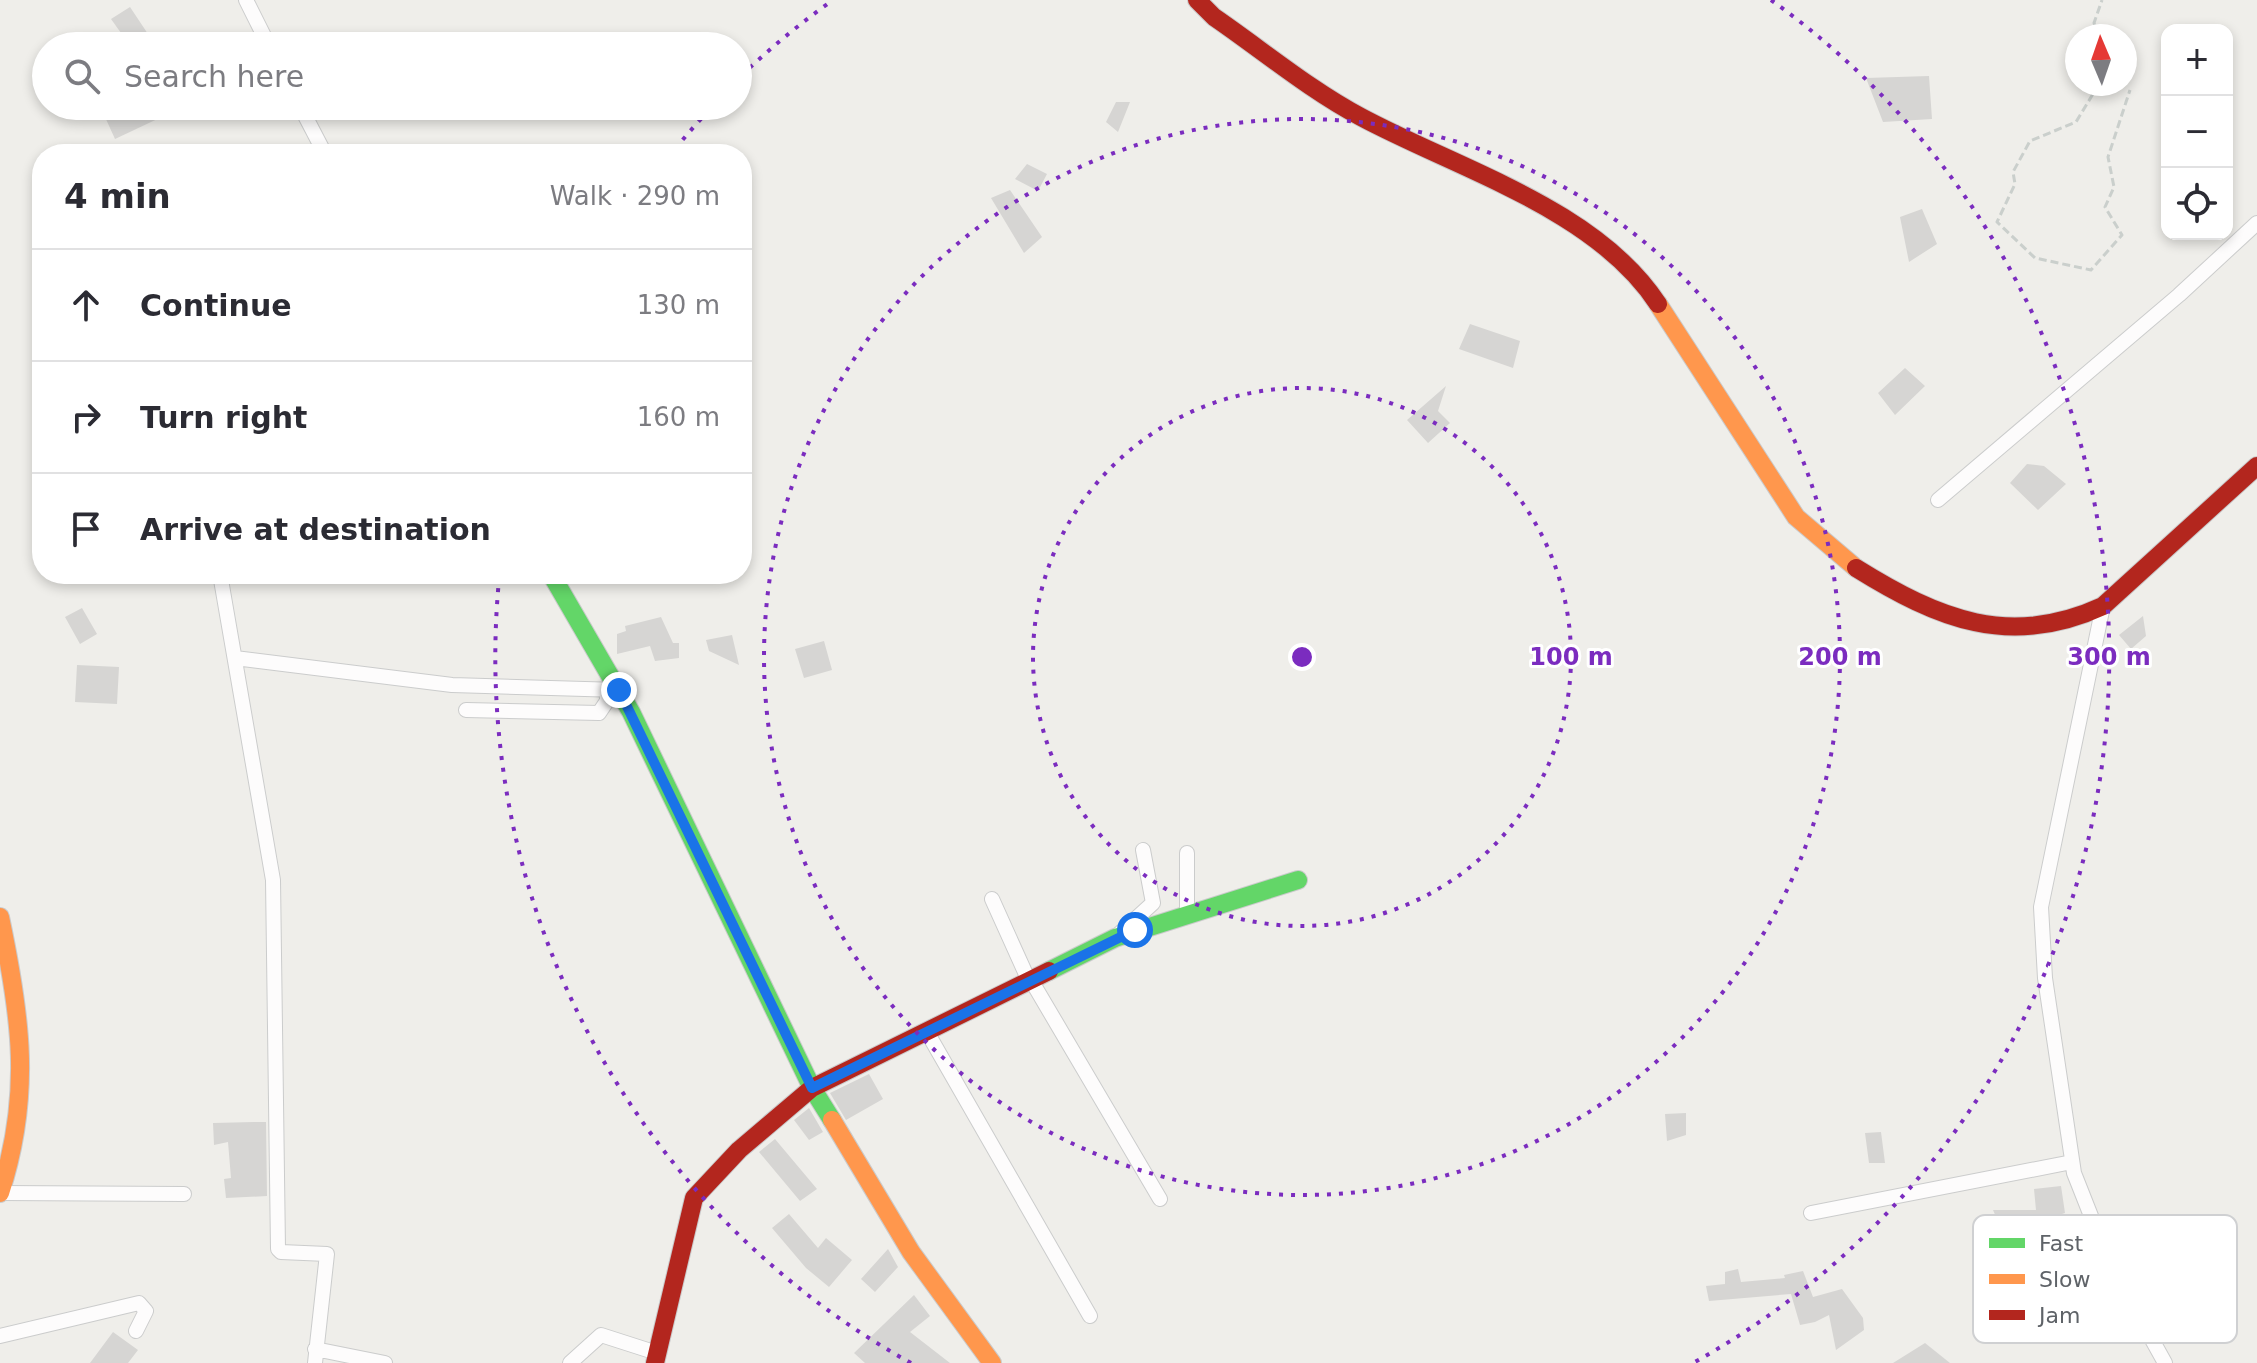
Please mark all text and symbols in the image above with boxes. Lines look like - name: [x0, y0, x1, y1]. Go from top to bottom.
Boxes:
- north arrow: [2065, 24, 2137, 96]
- map controls: [2161, 24, 2233, 240]
- button: +: [2161, 24, 2233, 96]
- search box: [32, 32, 752, 120]
- icon: search: [60, 54, 104, 98]
- text: Search here: [124, 59, 304, 94]
- button: −: [2161, 96, 2233, 168]
- button: locate: [2161, 168, 2233, 240]
- text: 4 min: [64, 176, 171, 216]
- text: Walk · 290 m: [550, 181, 720, 211]
- icon: ahead: [64, 283, 108, 327]
- text: Continue: [140, 288, 292, 323]
- text: 130 m: [637, 290, 720, 320]
- icon: right: [64, 395, 108, 439]
- text: Turn right: [140, 400, 307, 435]
- text: 160 m: [637, 402, 720, 432]
- icon: arrive: [64, 507, 108, 551]
- text: Arrive at destination: [140, 512, 491, 547]
- centre of rings: [1288, 643, 1316, 671]
- text: 100 m: [1529, 643, 1613, 671]
- text: 200 m: [1798, 643, 1882, 671]
- text: 300 m: [2067, 643, 2151, 671]
- route end: [601, 672, 637, 708]
- route start: [1117, 912, 1153, 948]
- legend: [1973, 1215, 2237, 1343]
- text: Fast: [2039, 1231, 2084, 1256]
- text: Slow: [2039, 1267, 2091, 1292]
- text: Jam: [2037, 1303, 2080, 1328]

